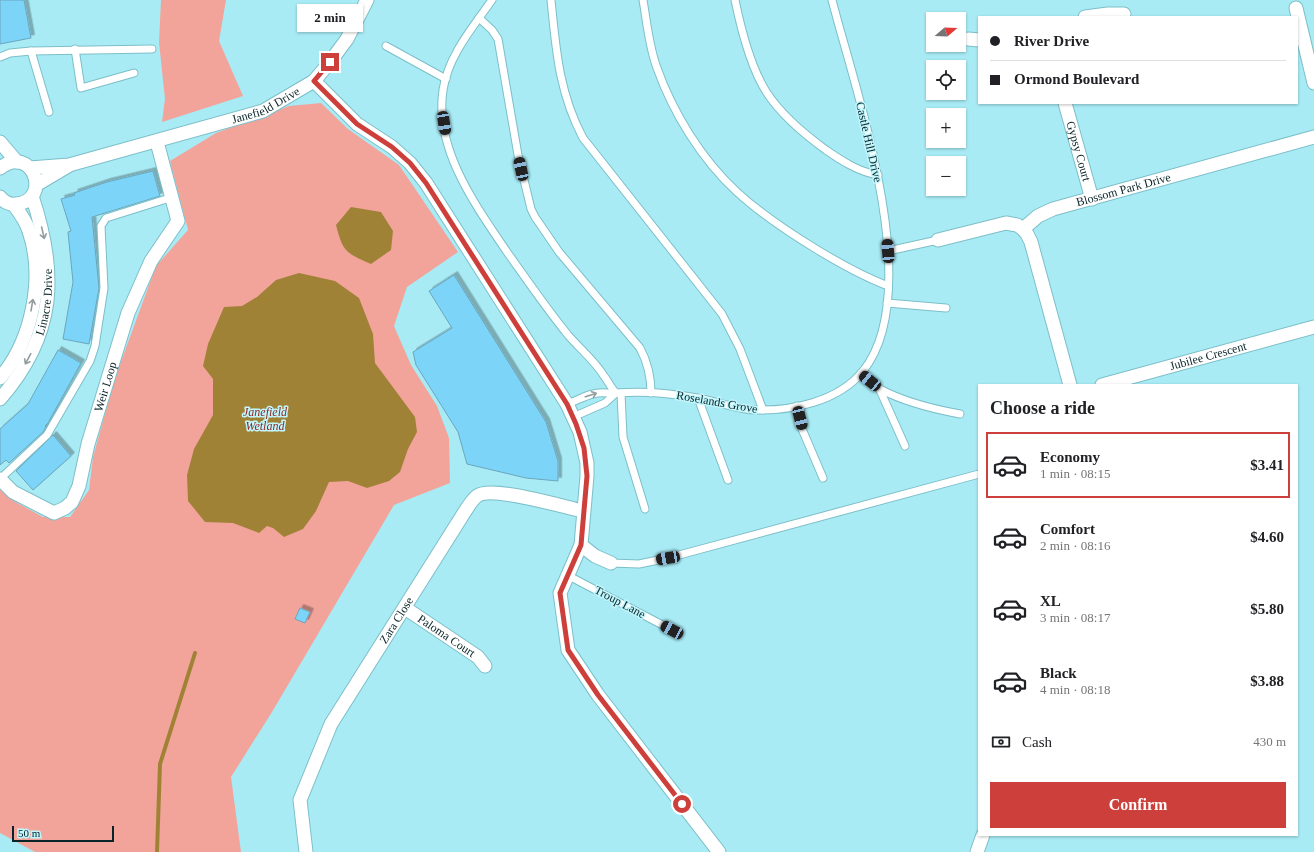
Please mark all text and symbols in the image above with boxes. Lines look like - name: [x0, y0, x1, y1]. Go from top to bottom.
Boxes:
- callout: 2 min: [297, 4, 363, 32]
- text: 2 min: [314, 10, 346, 25]
- north arrow: [926, 12, 966, 52]
- map controls: [926, 12, 966, 196]
- text: River Drive: [1014, 33, 1089, 49]
- route end: [321, 53, 339, 71]
- button: locate: [926, 60, 966, 100]
- text: Ormond Boulevard: [1014, 71, 1139, 87]
- street label: Janefield Drive: [230, 84, 302, 126]
- street label: Castle Hill Drive: [853, 100, 885, 184]
- button: +: [926, 108, 966, 148]
- car: [436, 110, 452, 136]
- street label: Gypsy Court: [1063, 120, 1094, 183]
- car: [513, 156, 529, 182]
- button: −: [926, 156, 966, 196]
- street label: Blossom Park Drive: [1075, 170, 1172, 209]
- one-way arrow: [40, 226, 48, 239]
- car: [881, 239, 895, 263]
- street label: Linacre Drive: [32, 269, 55, 337]
- one-way arrow: [28, 299, 36, 312]
- street label: Jubilee Crescent: [1168, 339, 1249, 373]
- one-way arrow: [24, 353, 31, 365]
- street label: Weir Loop: [91, 360, 120, 413]
- car: [857, 369, 883, 393]
- street label: Roselands Grove: [675, 388, 759, 416]
- one-way arrow: [584, 391, 597, 398]
- text: Choose a ride: [990, 398, 1095, 418]
- park label: Janefield Wetland: [243, 405, 288, 433]
- car: [791, 405, 809, 431]
- icon: car: [992, 447, 1028, 483]
- text: Economy: [1040, 449, 1100, 465]
- text: $3.41: [1250, 457, 1284, 473]
- text: 1 min · 08:15: [1040, 466, 1110, 481]
- icon: car: [992, 519, 1028, 555]
- text: Comfort: [1040, 521, 1095, 537]
- text: $4.60: [1250, 529, 1284, 545]
- text: 2 min · 08:16: [1040, 538, 1110, 553]
- car: [655, 550, 681, 566]
- street label: Troup Lane: [592, 583, 648, 621]
- icon: car: [992, 591, 1028, 627]
- text: XL: [1040, 593, 1061, 609]
- street label: Zara Close: [376, 594, 416, 646]
- text: $5.80: [1250, 601, 1284, 617]
- text: 3 min · 08:17: [1040, 610, 1110, 625]
- street label: Paloma Court: [415, 612, 479, 661]
- car: [659, 619, 685, 641]
- icon: car: [992, 663, 1028, 699]
- text: Black: [1040, 665, 1077, 681]
- text: $3.88: [1250, 673, 1284, 689]
- text: 4 min · 08:18: [1040, 682, 1110, 697]
- icon: cash: [990, 731, 1012, 753]
- text: Cash: [1022, 734, 1052, 750]
- text: 430 m: [1253, 734, 1286, 749]
- button: Confirm: [990, 782, 1286, 828]
- route start: [673, 795, 691, 813]
- scale bar: [12, 824, 114, 843]
- text: 50 m: [18, 827, 40, 839]

